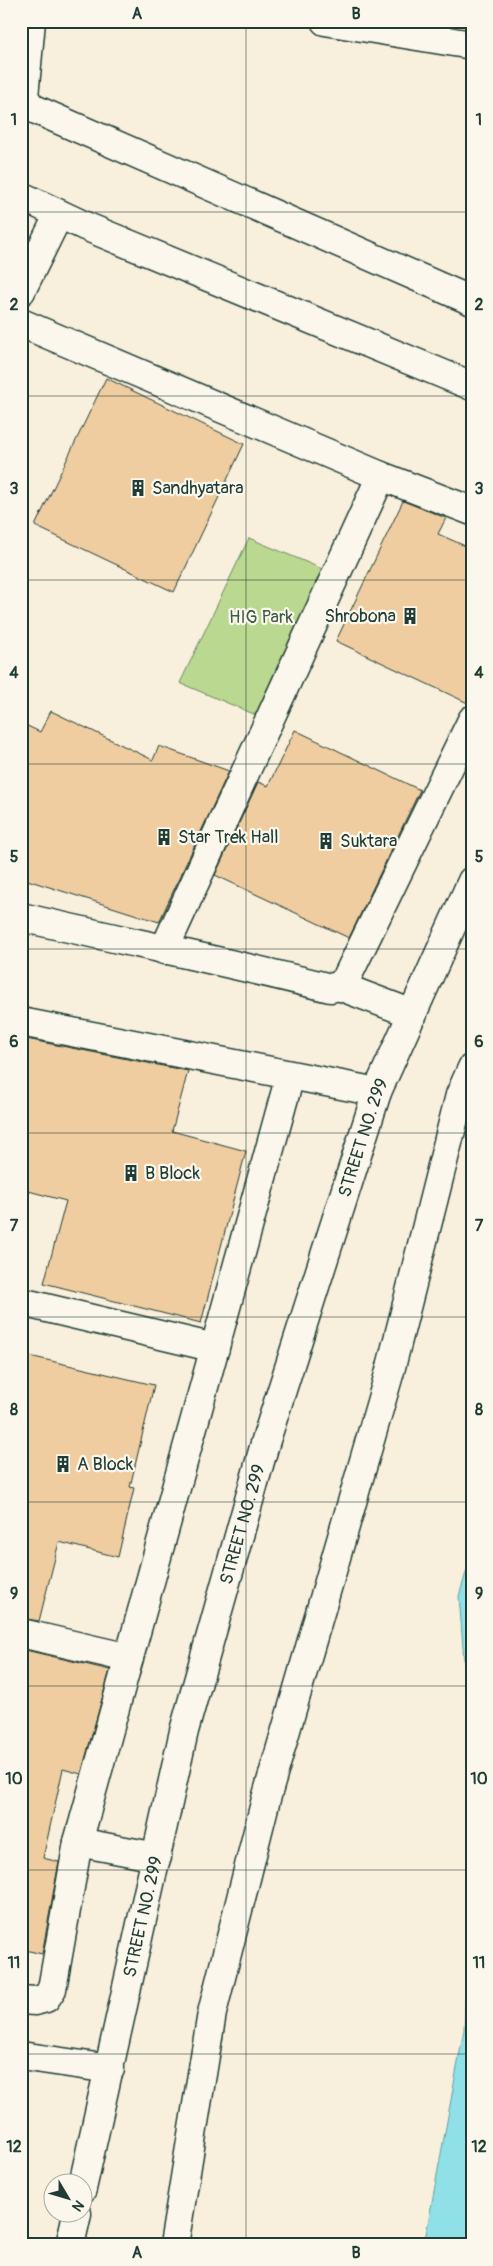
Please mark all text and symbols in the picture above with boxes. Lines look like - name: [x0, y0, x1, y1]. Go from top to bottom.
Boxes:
- text: A: [132, 4, 143, 24]
- text: B: [351, 4, 361, 24]
- text: 1: [11, 110, 17, 130]
- text: 1: [476, 110, 482, 130]
- text: 2: [10, 295, 19, 315]
- text: 2: [475, 295, 484, 315]
- place label: Sandhyatara: [152, 477, 244, 500]
- building icon: Sandhyatara: [128, 478, 148, 498]
- text: 3: [10, 479, 19, 499]
- text: 3: [475, 479, 484, 499]
- place label: Shrobona: [324, 605, 396, 628]
- park label: HIG Park: [229, 606, 293, 629]
- building icon: Shrobona: [400, 606, 420, 626]
- text: 4: [9, 663, 19, 683]
- text: 4: [474, 663, 484, 683]
- place label: Star Trek Hall: [178, 826, 279, 849]
- building icon: Star Trek Hall: [154, 827, 174, 847]
- place label: Suktara: [340, 830, 397, 853]
- building icon: Suktara: [316, 831, 336, 851]
- text: 5: [10, 847, 19, 867]
- text: 5: [475, 847, 484, 867]
- text: 6: [9, 1032, 19, 1052]
- text: 6: [474, 1032, 484, 1052]
- street label: STREET NO. 299: [333, 1074, 393, 1200]
- place label: B Block: [145, 1162, 200, 1185]
- building icon: B Block: [121, 1163, 141, 1183]
- text: 7: [10, 1216, 19, 1236]
- text: 7: [475, 1216, 484, 1236]
- text: 8: [10, 1400, 18, 1420]
- text: 8: [475, 1400, 483, 1420]
- place label: A Block: [77, 1453, 134, 1476]
- building icon: A Block: [53, 1454, 73, 1474]
- street label: STREET NO. 299: [214, 1462, 270, 1587]
- text: 9: [10, 1584, 18, 1604]
- text: 9: [475, 1584, 483, 1604]
- text: 10: [5, 1769, 23, 1789]
- text: 10: [470, 1769, 488, 1789]
- street label: STREET NO. 299: [118, 1854, 167, 1980]
- text: 11: [8, 1953, 20, 1973]
- text: 11: [473, 1953, 485, 1973]
- text: 12: [6, 2137, 22, 2157]
- text: 12: [471, 2137, 487, 2157]
- north arrow: [42, 2174, 92, 2224]
- text: N: [68, 2197, 87, 2215]
- text: A: [132, 2243, 143, 2263]
- text: B: [351, 2243, 361, 2263]

